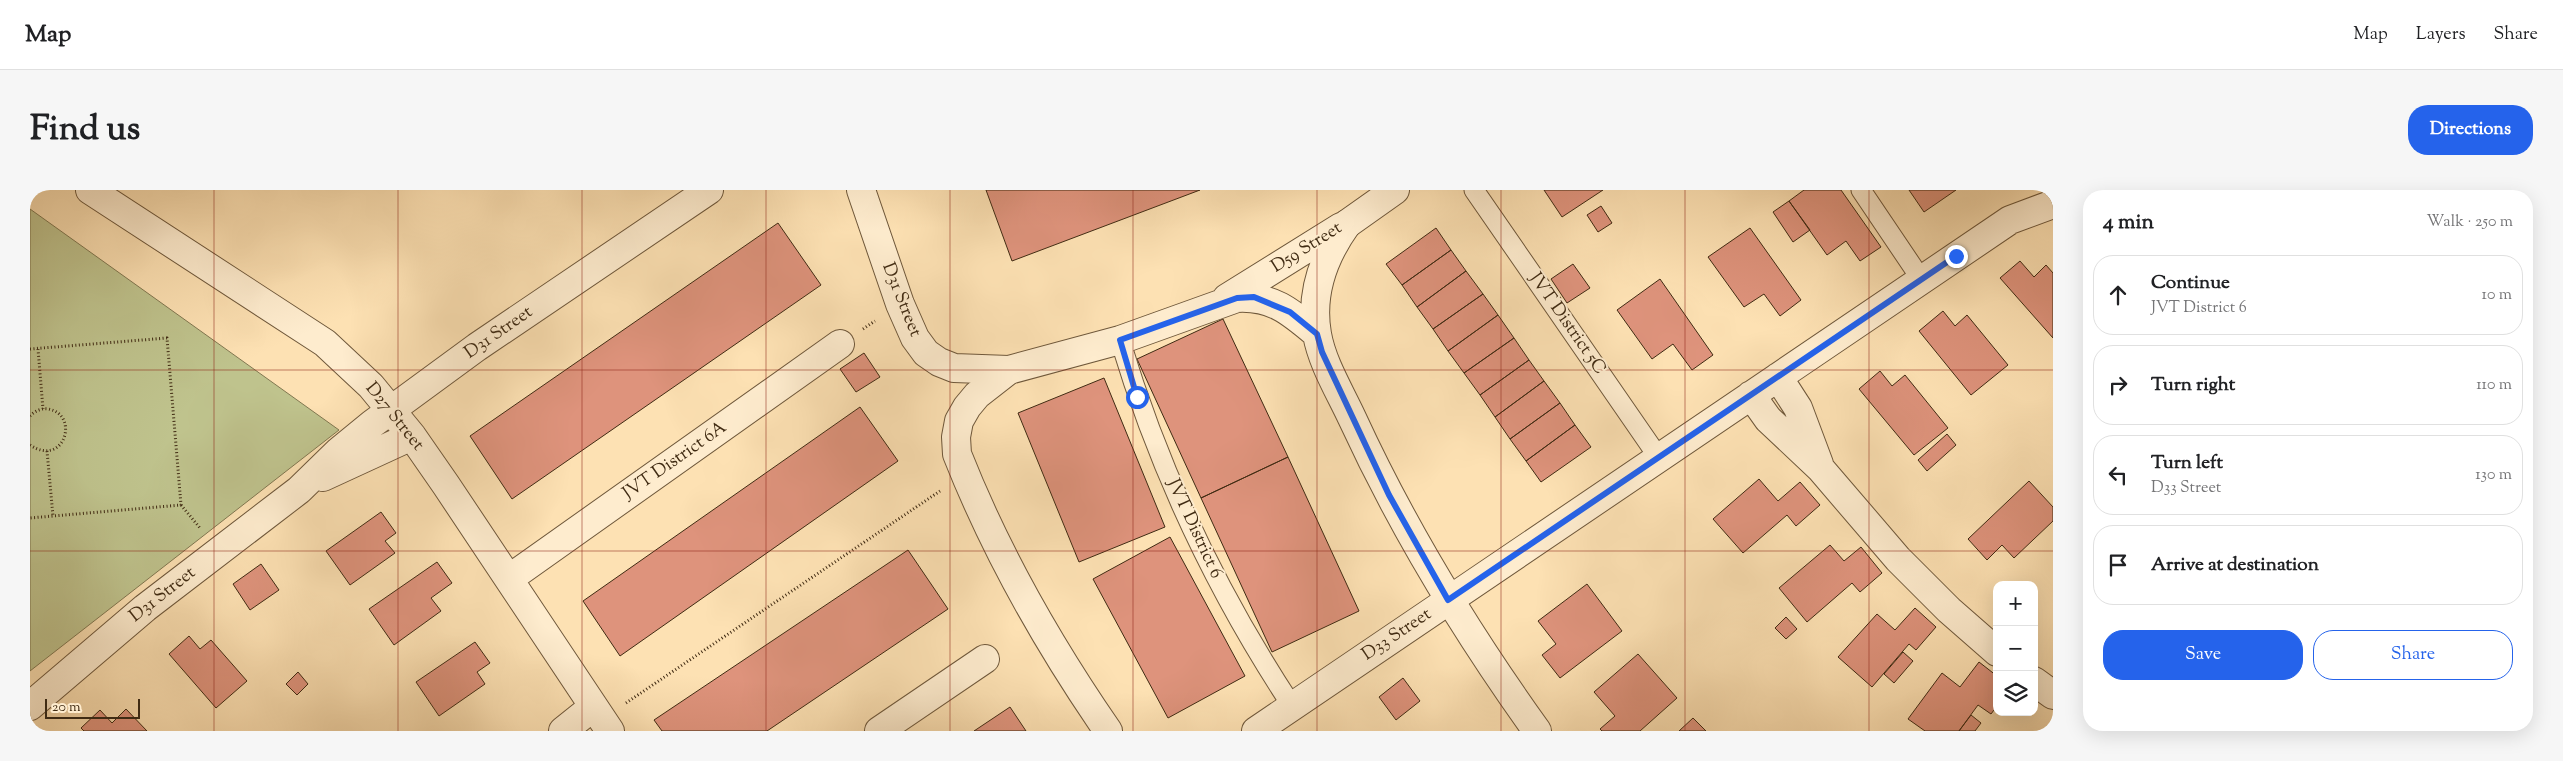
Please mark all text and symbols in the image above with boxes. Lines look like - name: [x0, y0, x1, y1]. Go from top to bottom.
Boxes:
- text: Map: [25, 18, 71, 52]
- text: Map: [2353, 22, 2388, 48]
- text: Layers: [2416, 22, 2466, 48]
- text: Share: [2494, 22, 2538, 48]
- text: Find us: [30, 105, 140, 156]
- button: Directions: [2408, 105, 2533, 155]
- text: 4 min: [2103, 208, 2154, 238]
- text: Walk · 250 m: [2427, 211, 2513, 234]
- street label: D59 Street: [1266, 216, 1348, 280]
- route end: [1945, 245, 1968, 268]
- street label: D31 Street: [874, 259, 928, 341]
- street label: JVT District 5C: [1522, 267, 1612, 380]
- text: Continue: [2151, 270, 2230, 297]
- icon: ahead: [2104, 281, 2132, 309]
- text: 10 m: [2482, 284, 2512, 307]
- text: JVT District 6: [2151, 297, 2247, 320]
- street label: D31 Street: [460, 300, 538, 366]
- icon: right: [2104, 371, 2132, 399]
- text: Turn right: [2151, 372, 2235, 399]
- text: 110 m: [2476, 374, 2512, 397]
- street label: D27 Street: [358, 377, 430, 457]
- route start: [1126, 386, 1149, 409]
- street label: JVT District 6A: [617, 415, 733, 507]
- text: Turn left: [2151, 450, 2223, 477]
- icon: left: [2104, 461, 2132, 489]
- text: 130 m: [2475, 464, 2512, 487]
- street label: JVT District 6: [1159, 474, 1229, 583]
- text: D33 Street: [2151, 477, 2221, 500]
- icon: arrive: [2104, 551, 2132, 579]
- text: Arrive at destination: [2151, 552, 2319, 579]
- street label: D31 Street: [124, 561, 202, 629]
- map controls: [1993, 581, 2038, 716]
- button: +: [1993, 581, 2038, 626]
- street label: D33 Street: [1357, 602, 1437, 668]
- button: −: [1993, 626, 2038, 671]
- button: Save: [2103, 630, 2303, 680]
- button: Share: [2313, 630, 2513, 680]
- button: layers: [1993, 671, 2038, 716]
- scale bar: [45, 696, 140, 719]
- text: 20 m: [52, 698, 81, 718]

